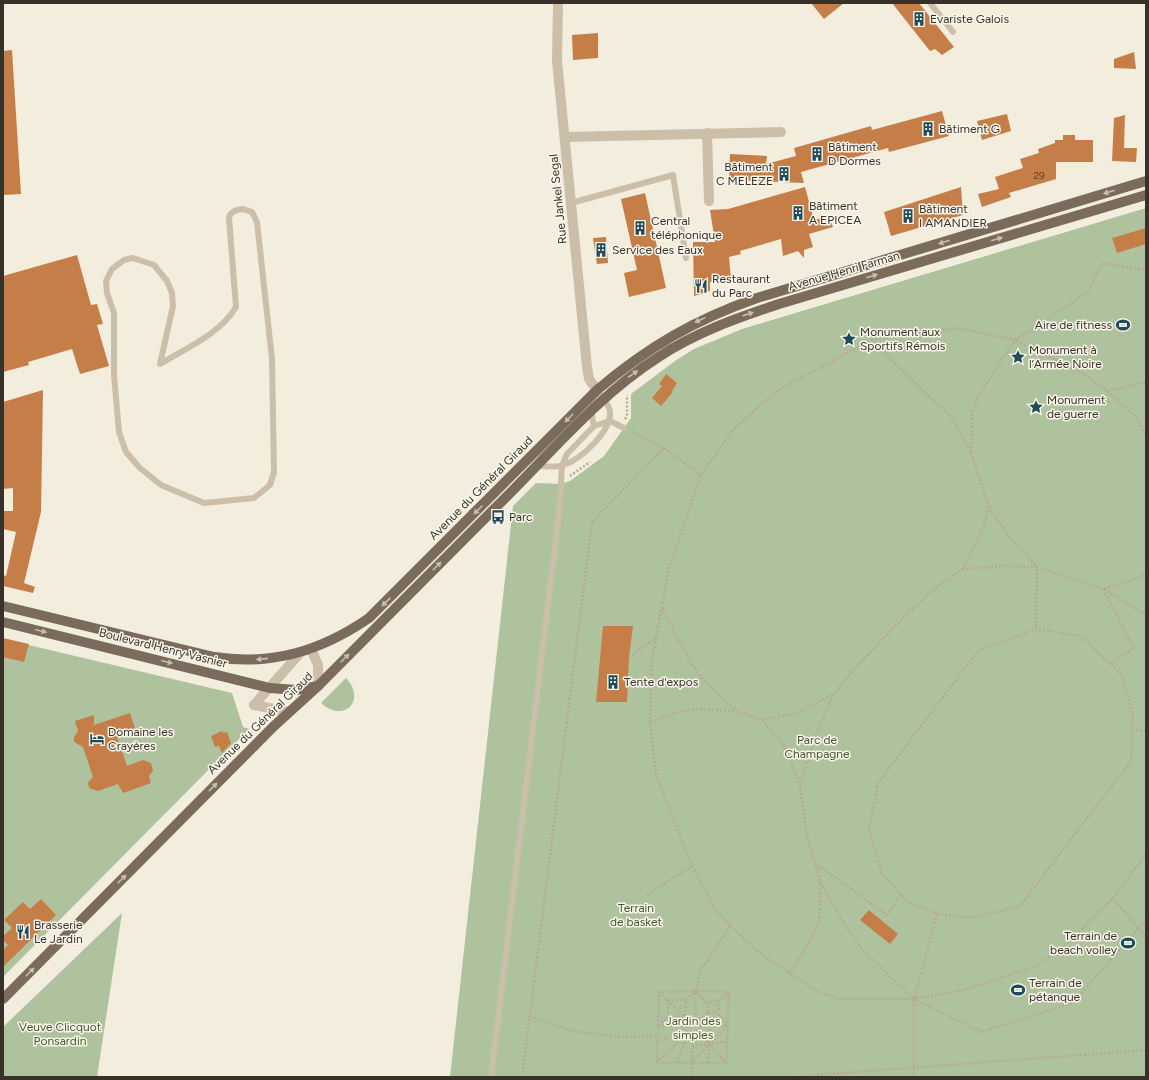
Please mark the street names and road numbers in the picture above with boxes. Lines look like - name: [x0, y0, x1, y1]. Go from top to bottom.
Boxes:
- street label: Rue Jankel Segal: [546, 153, 570, 245]
- street label: Avenue Henri Farman: [787, 248, 902, 294]
- street label: Avenue du Général Giraud: [426, 433, 536, 543]
- street label: Boulevard Henry Vasnier: [97, 625, 229, 671]
- street label: Avenue du Général Giraud: [205, 669, 315, 777]

